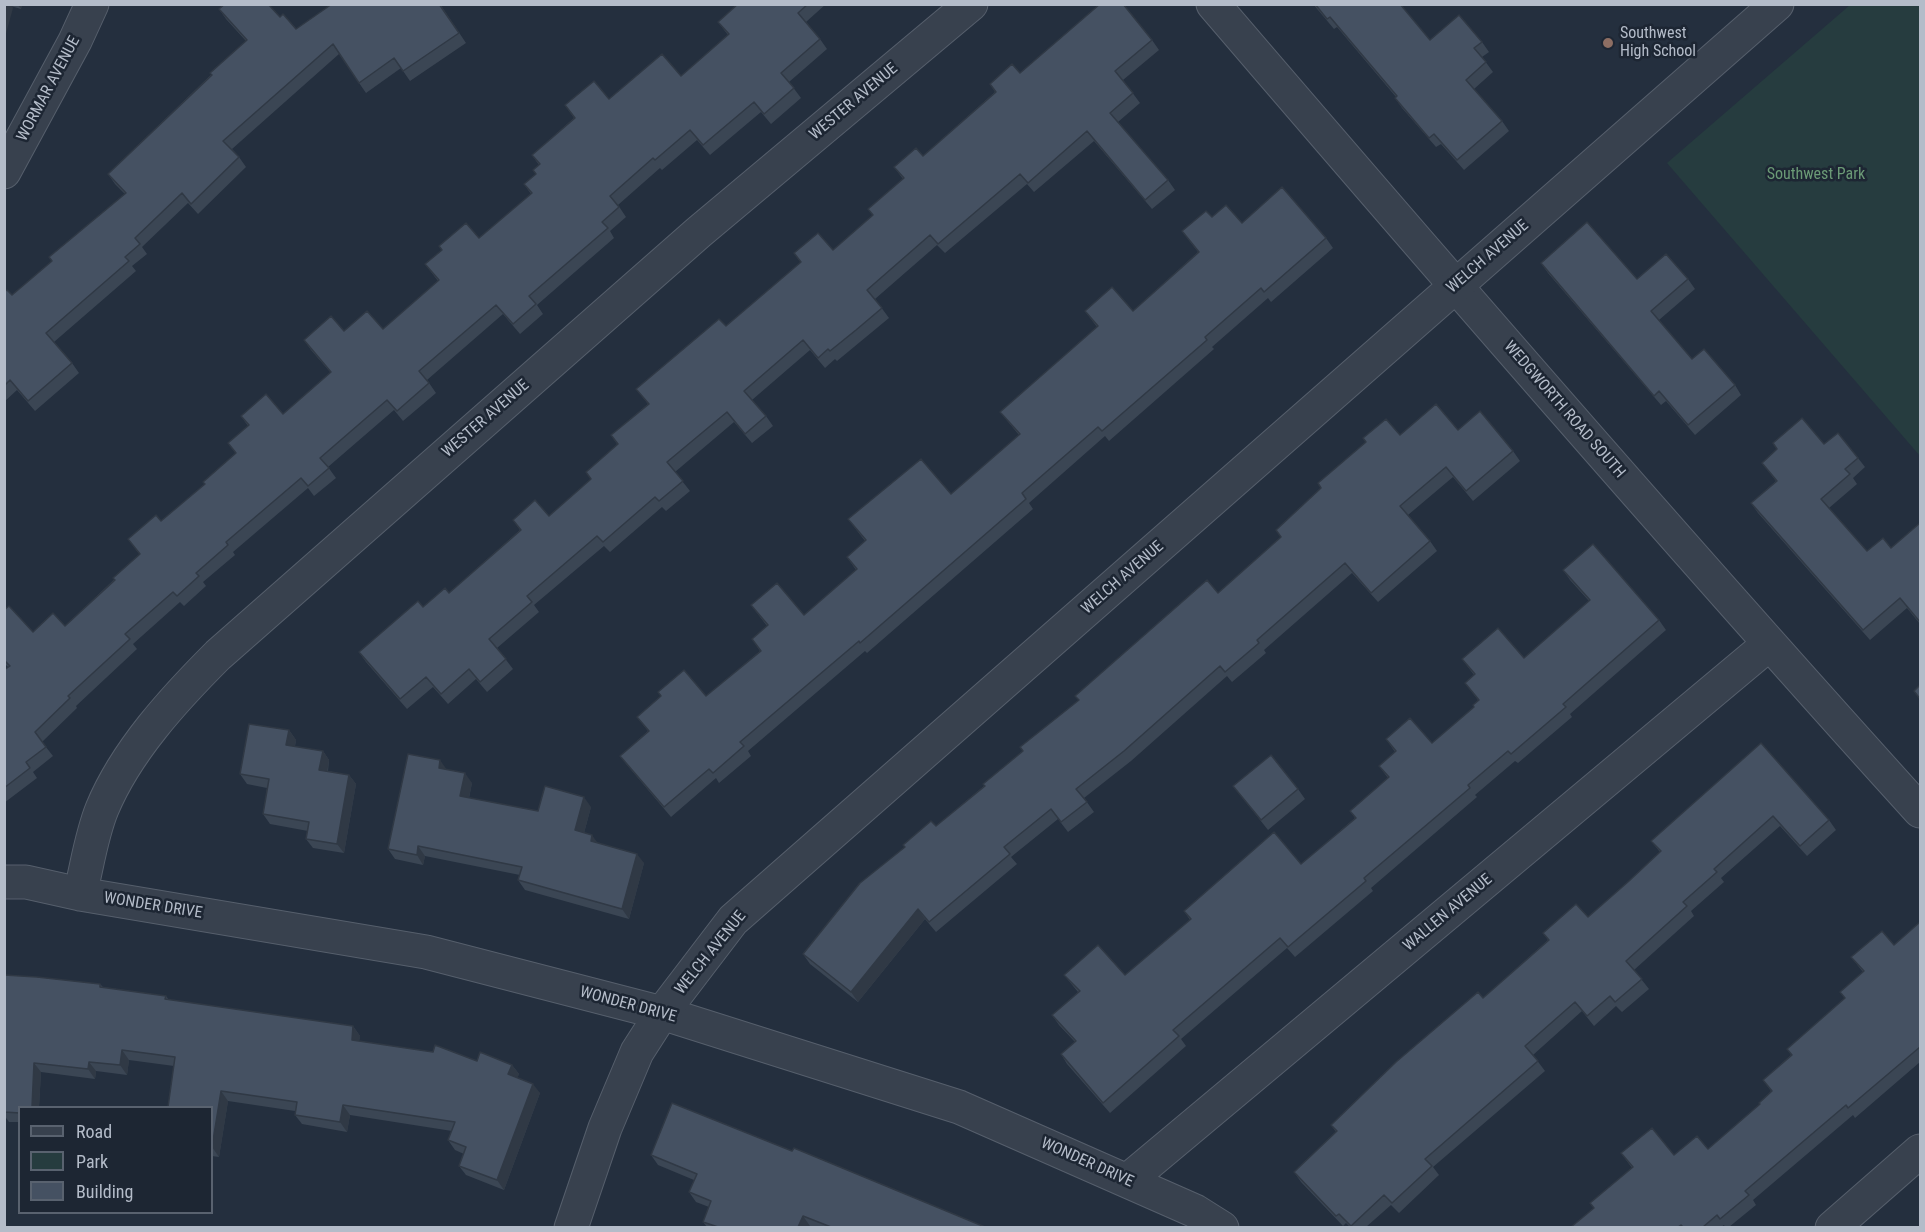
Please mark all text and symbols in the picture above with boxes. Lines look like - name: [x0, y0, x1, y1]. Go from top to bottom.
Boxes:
- place label: Southwest High School: [1620, 24, 1696, 62]
- street label: WORMAR AVENUE: [13, 33, 85, 145]
- marker: Southwest High School: [1601, 36, 1615, 50]
- street label: WESTER AVENUE: [806, 60, 902, 144]
- park label: Southwest Park: [1767, 165, 1865, 185]
- street label: WELCH AVENUE: [1443, 216, 1533, 298]
- street label: WEDGWORTH ROAD SOUTH: [1499, 337, 1629, 483]
- street label: WESTER AVENUE: [438, 376, 534, 462]
- street label: WELCH AVENUE: [1078, 537, 1168, 619]
- street label: WALLEN AVENUE: [1400, 870, 1496, 956]
- street label: WONDER DRIVE: [102, 889, 204, 923]
- street label: WELCH AVENUE: [671, 907, 751, 999]
- street label: WONDER DRIVE: [577, 983, 679, 1027]
- legend: [18, 1106, 213, 1214]
- text: Road: [76, 1121, 112, 1142]
- street label: WONDER DRIVE: [1038, 1134, 1136, 1192]
- text: Park: [76, 1151, 108, 1172]
- text: Building: [76, 1181, 133, 1202]

